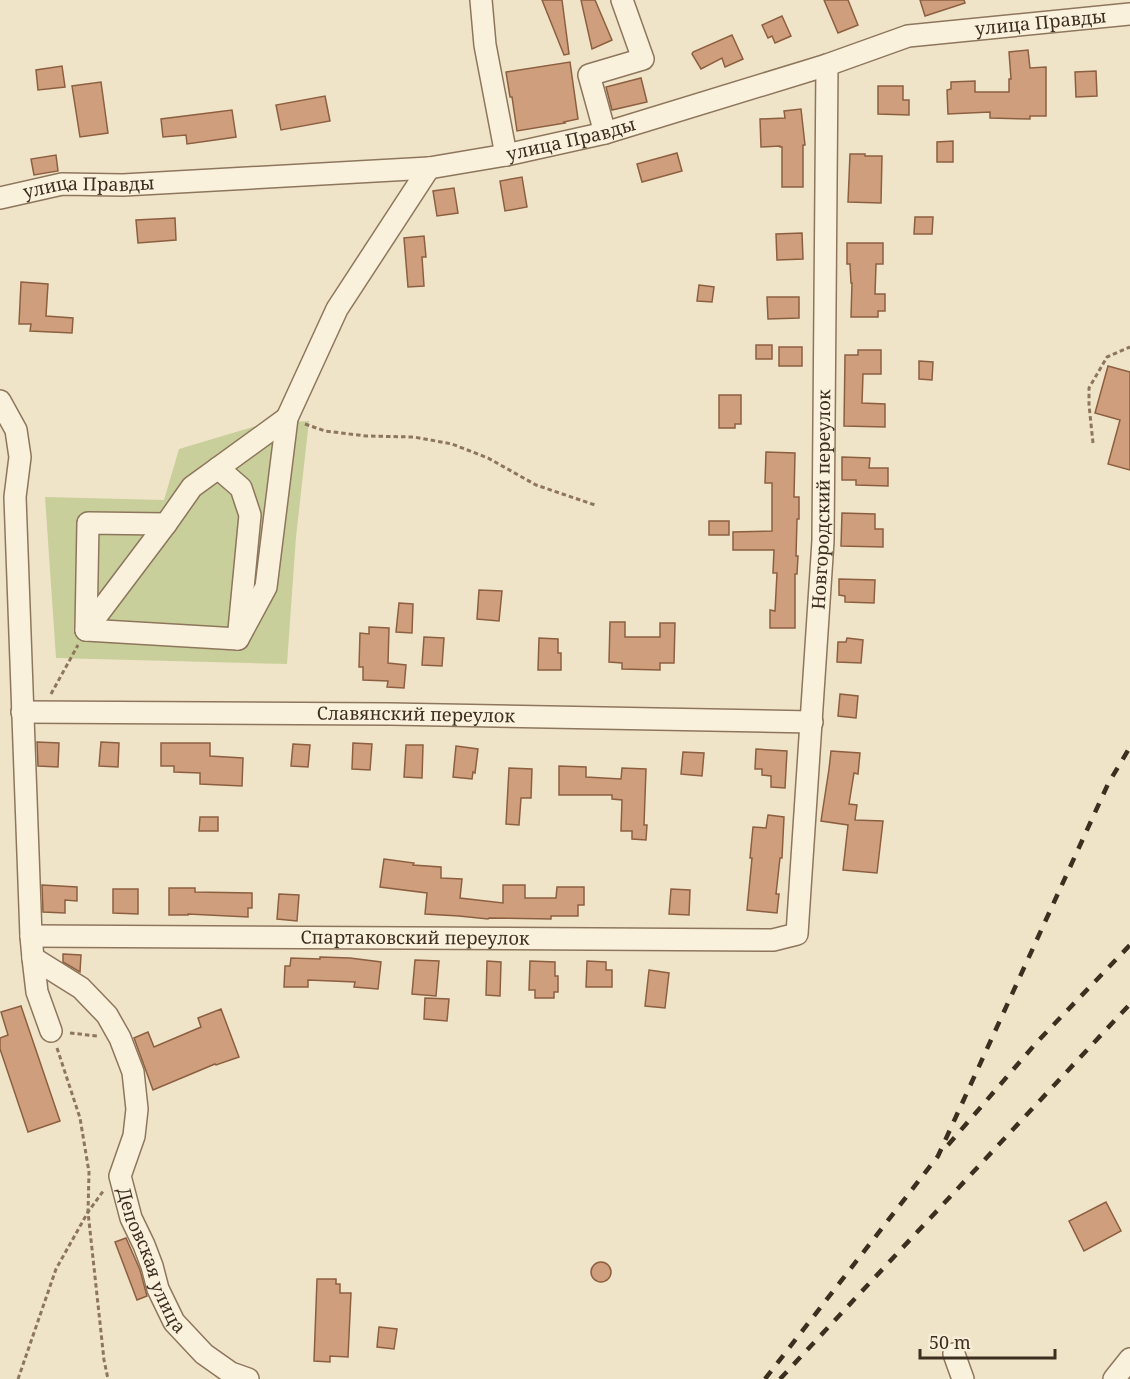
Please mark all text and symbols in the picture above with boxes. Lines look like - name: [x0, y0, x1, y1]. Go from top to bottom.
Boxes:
- street label: улица Правды: [974, 3, 1108, 40]
- street label: улица Правды: [504, 111, 639, 166]
- street label: улица Правды: [21, 170, 155, 203]
- street label: Новгородский переулок: [805, 389, 835, 610]
- street label: Славянский переулок: [317, 701, 516, 727]
- street label: Спартаковский переулок: [300, 924, 530, 950]
- street label: Деповская улица: [113, 1185, 192, 1338]
- scale bar: [920, 1322, 1055, 1360]
- text: 50 m: [929, 1330, 971, 1354]

